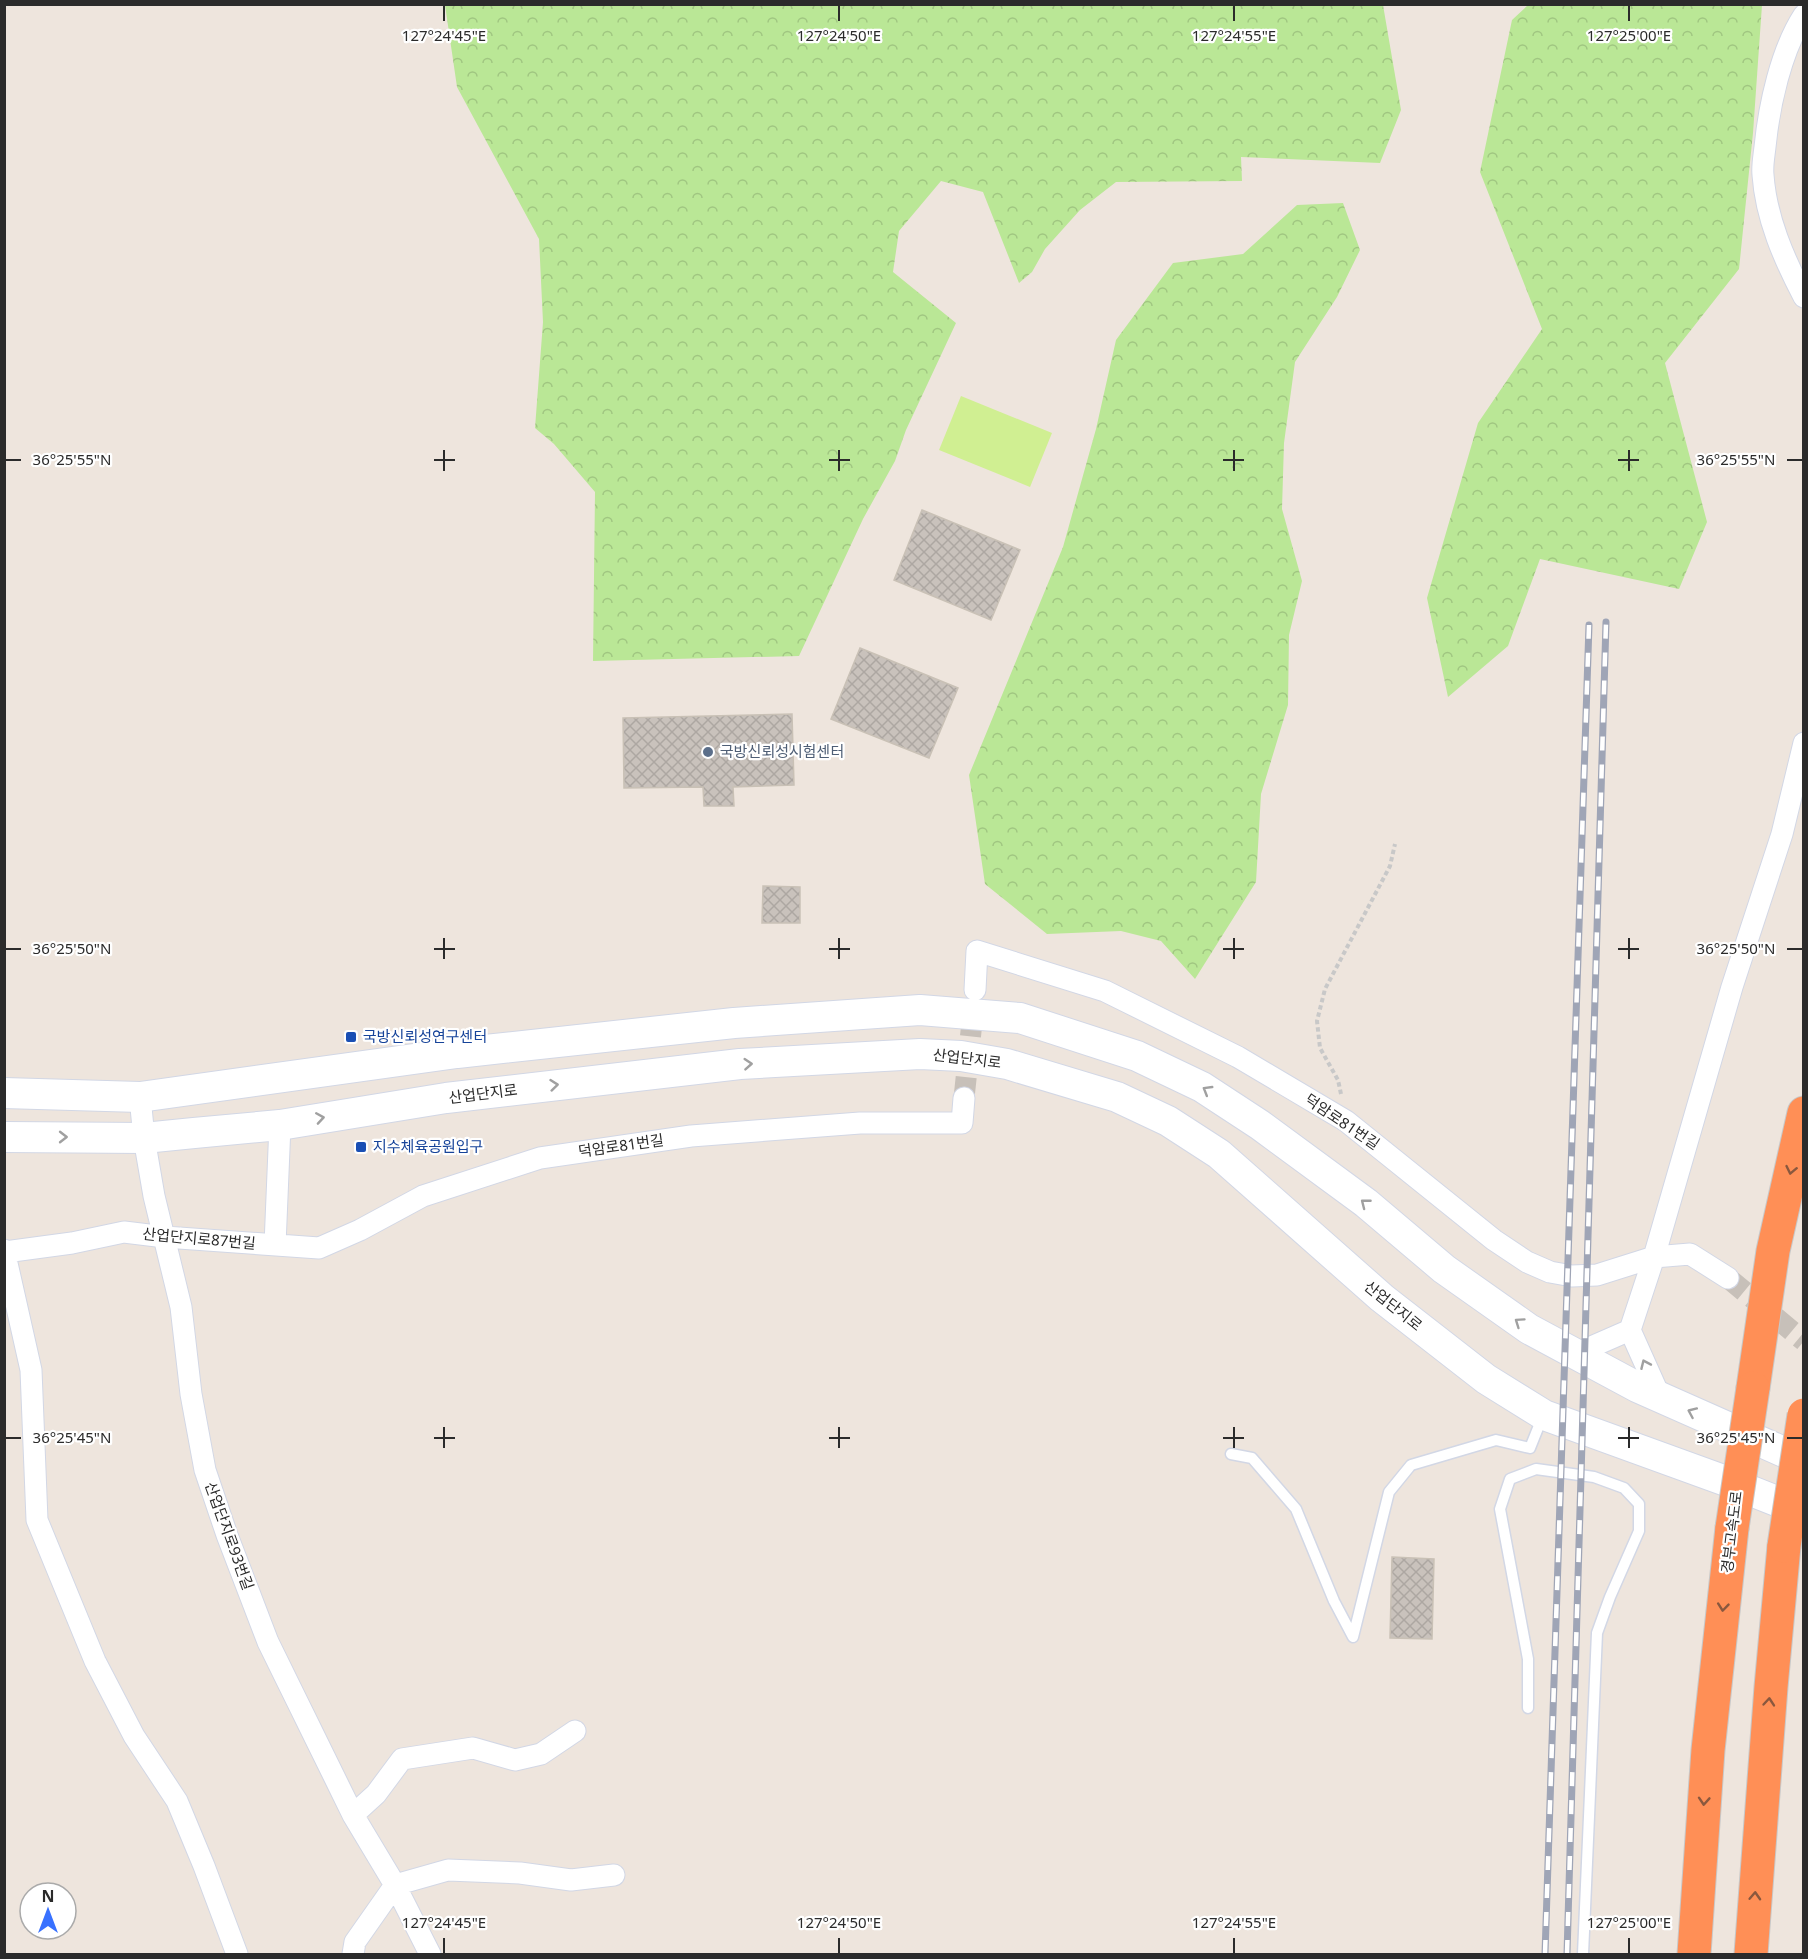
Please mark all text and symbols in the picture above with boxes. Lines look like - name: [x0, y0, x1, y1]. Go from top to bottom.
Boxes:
- text: 127°24'45"E: [402, 25, 486, 45]
- text: 127°24'50"E: [797, 25, 881, 45]
- text: 127°24'55"E: [1192, 25, 1276, 45]
- text: 127°25'00"E: [1587, 25, 1671, 45]
- text: 36°25'55"N: [33, 449, 111, 469]
- text: 36°25'55"N: [1697, 449, 1775, 469]
- place label: 국방신뢰성시험센터: [720, 741, 844, 761]
- marker: 국방신뢰성시험센터: [701, 745, 715, 759]
- text: 36°25'50"N: [33, 938, 111, 958]
- text: 36°25'50"N: [1697, 938, 1775, 958]
- place label: 국방신뢰성연구센터: [363, 1026, 487, 1046]
- marker: 국방신뢰성연구센터: [344, 1030, 358, 1044]
- street label: 산업단지로: [932, 1044, 1003, 1072]
- one-way arrow: [744, 1057, 753, 1070]
- street label: 산업단지로: [447, 1079, 518, 1107]
- one-way arrow: [550, 1079, 559, 1092]
- one-way arrow: [1203, 1086, 1213, 1097]
- street label: 덕암로81번길: [1301, 1089, 1384, 1154]
- one-way arrow: [314, 1112, 324, 1125]
- street label: 덕암로81번길: [577, 1129, 665, 1161]
- one-way arrow: [58, 1131, 67, 1143]
- place label: 지수체육공원입구: [373, 1136, 483, 1156]
- marker: 지수체육공원입구: [354, 1140, 368, 1154]
- one-way arrow: [1785, 1165, 1798, 1175]
- one-way arrow: [1361, 1200, 1372, 1211]
- street label: 산업단지로87번길: [142, 1223, 257, 1253]
- street label: 산업단지로: [1361, 1276, 1427, 1335]
- one-way arrow: [1515, 1319, 1526, 1330]
- one-way arrow: [1640, 1359, 1652, 1370]
- one-way arrow: [1688, 1407, 1699, 1419]
- text: 36°25'45"N: [33, 1427, 111, 1447]
- text: 36°25'45"N: [1697, 1427, 1775, 1447]
- street label: 산업단지로93번길: [201, 1479, 259, 1593]
- street label: 경부고속도로: [1716, 1490, 1746, 1574]
- one-way arrow: [1717, 1602, 1730, 1611]
- one-way arrow: [1763, 1697, 1776, 1706]
- one-way arrow: [1698, 1796, 1711, 1805]
- north arrow: [18, 1881, 78, 1941]
- text: N: [41, 1885, 55, 1907]
- one-way arrow: [1748, 1892, 1761, 1901]
- text: 127°24'45"E: [402, 1912, 486, 1932]
- text: 127°24'50"E: [797, 1912, 881, 1932]
- text: 127°24'55"E: [1192, 1912, 1276, 1932]
- text: 127°25'00"E: [1587, 1912, 1671, 1932]

